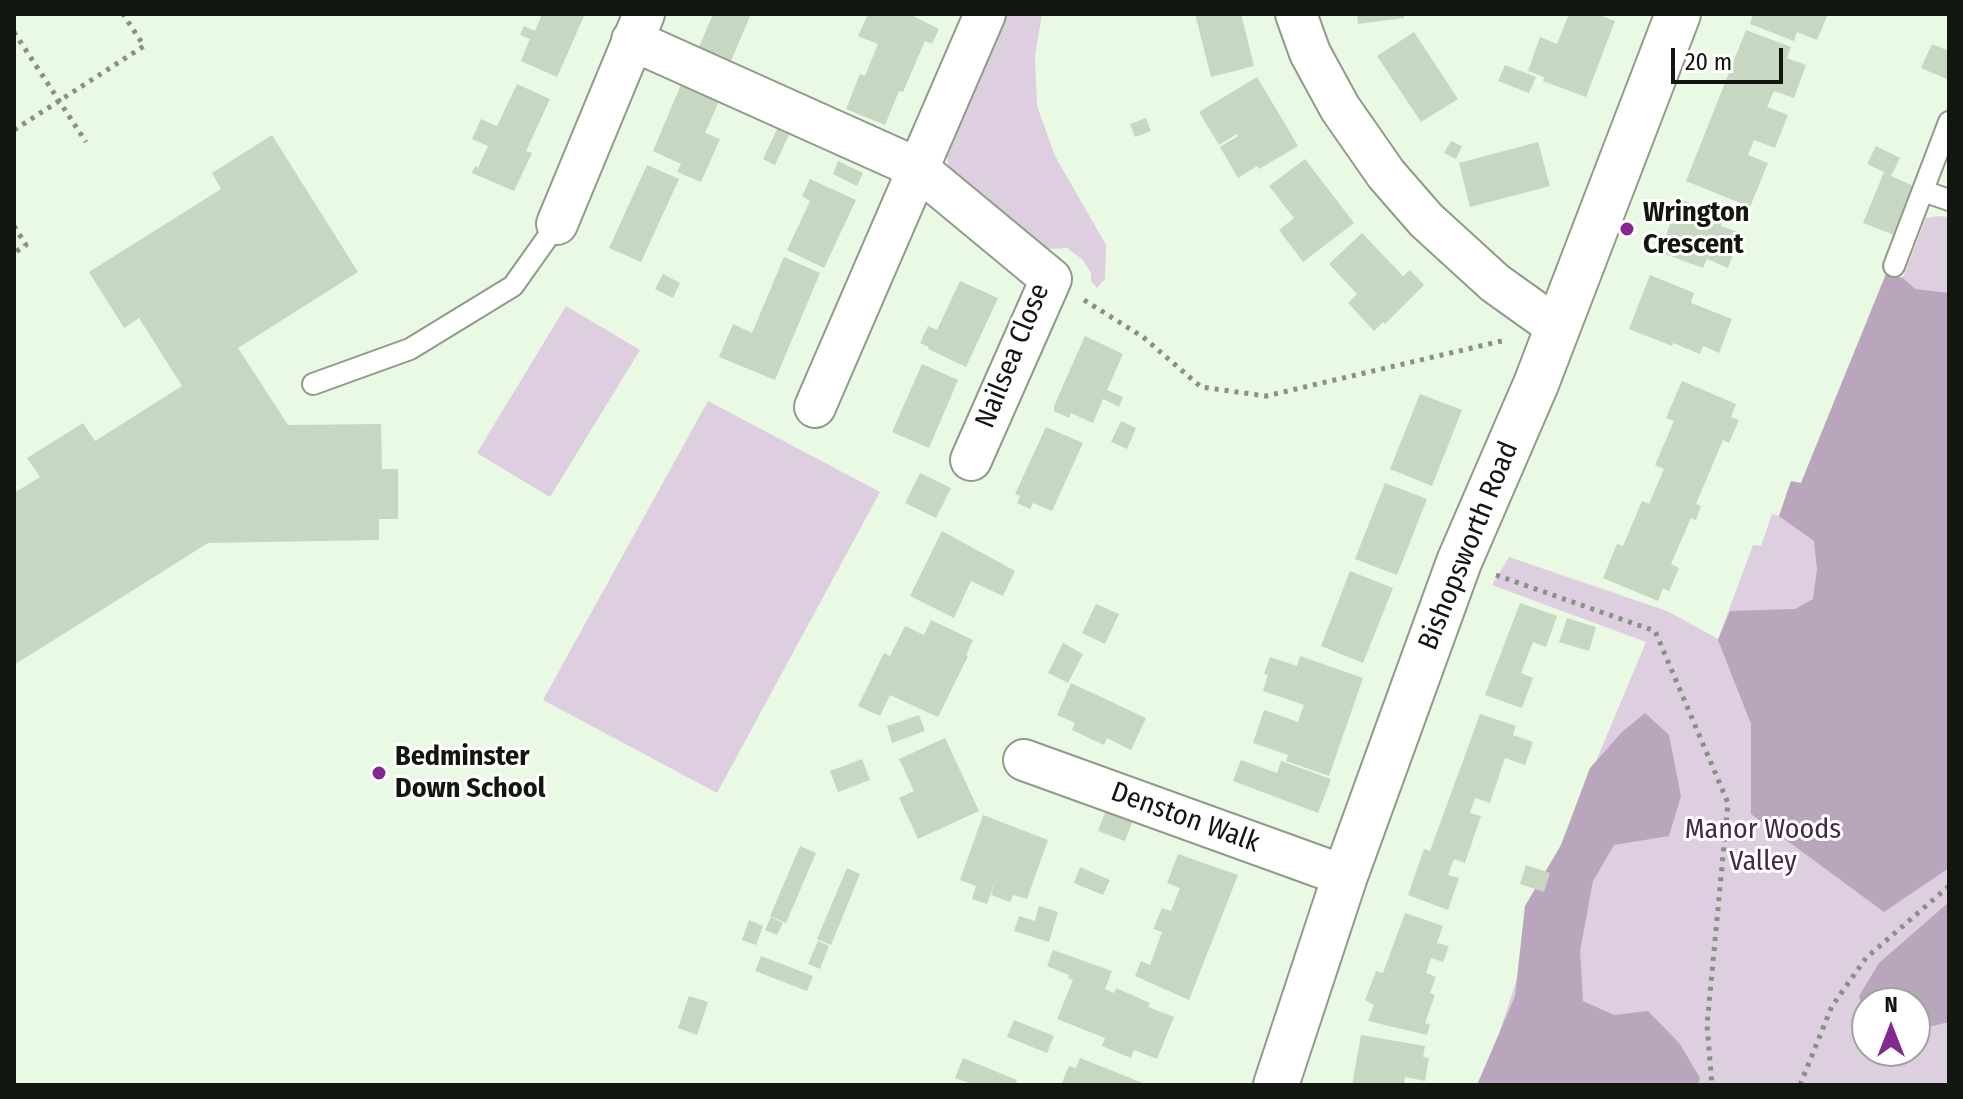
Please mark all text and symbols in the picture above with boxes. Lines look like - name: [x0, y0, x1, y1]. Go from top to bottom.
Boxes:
- scale bar: [1675, 32, 1787, 82]
- text: 20 m: [1685, 48, 1732, 76]
- place label: Wrington Crescent: [1643, 196, 1750, 262]
- marker: Wrington Crescent: [1618, 220, 1636, 238]
- street label: Nailsea Close: [969, 279, 1057, 433]
- street label: Bishopsworth Road: [1412, 437, 1526, 655]
- place label: Bedminster Down School: [395, 740, 545, 806]
- marker: Bedminster Down School: [370, 764, 388, 782]
- street label: Denston Walk: [1106, 776, 1264, 860]
- park label: Manor Woods Valley: [1685, 813, 1841, 879]
- north arrow: [1851, 987, 1931, 1067]
- text: N: [1884, 991, 1898, 1018]

